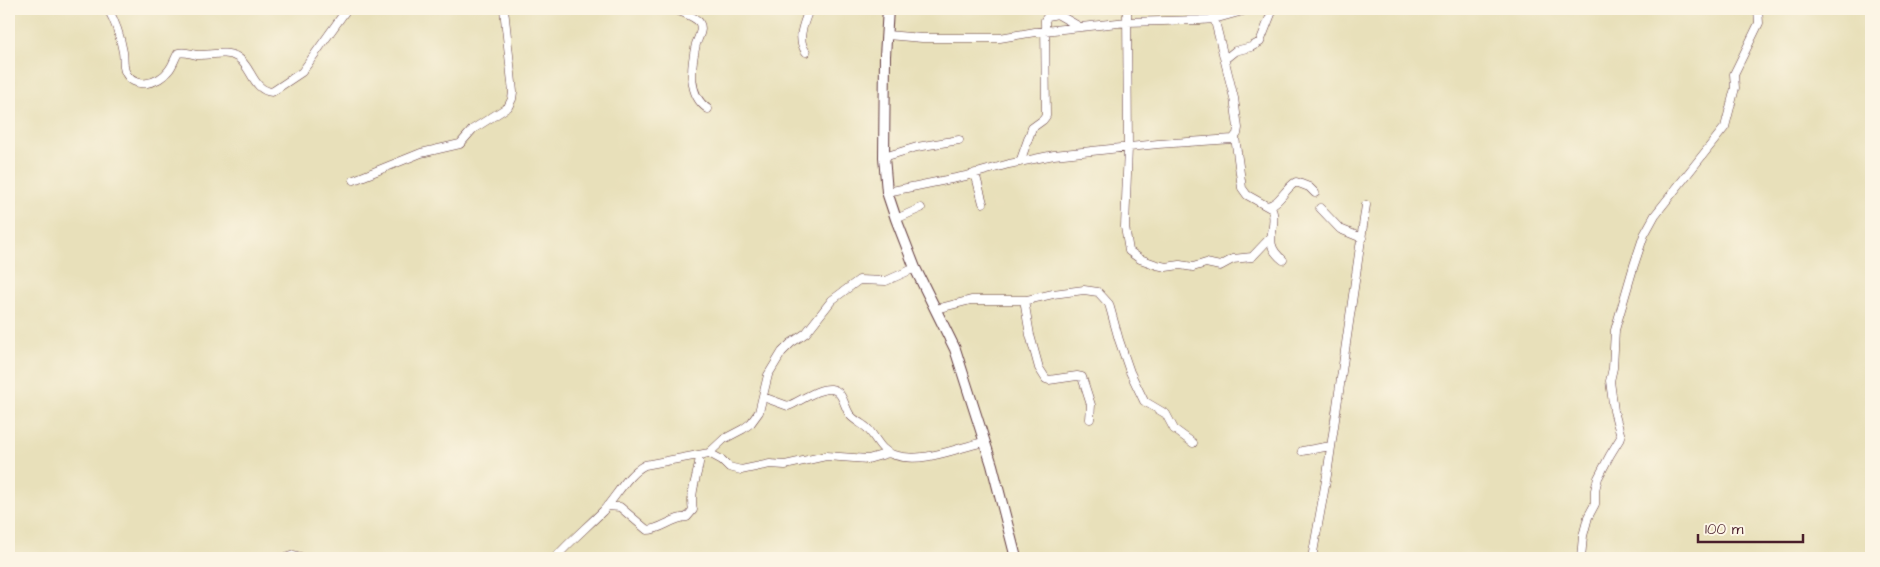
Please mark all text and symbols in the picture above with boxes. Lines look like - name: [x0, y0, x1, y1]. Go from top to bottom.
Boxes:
- scale bar: [1698, 512, 1802, 544]
- text: 100 m: [1705, 519, 1744, 540]

